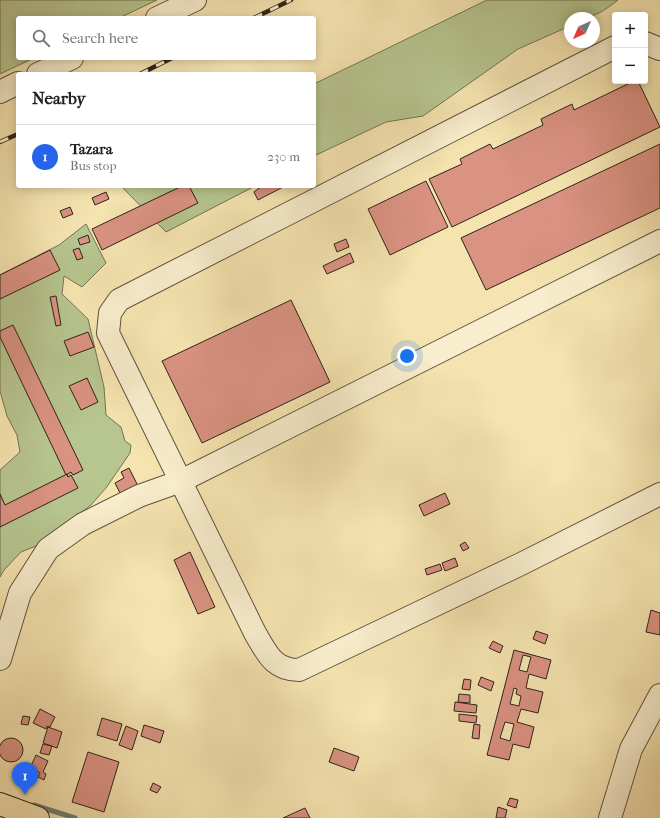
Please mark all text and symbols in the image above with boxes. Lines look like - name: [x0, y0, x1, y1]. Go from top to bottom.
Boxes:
- north arrow: [564, 12, 600, 48]
- map controls: [612, 12, 648, 84]
- button: +: [612, 12, 648, 48]
- search box: [16, 16, 316, 60]
- icon: search: [30, 27, 52, 49]
- text: Search here: [62, 29, 138, 47]
- button: −: [612, 48, 648, 84]
- text: Nearby: [32, 88, 86, 108]
- text: Tazara: [70, 140, 113, 158]
- text: 1: [43, 149, 47, 164]
- text: 230 m: [267, 149, 300, 164]
- text: Bus stop: [70, 158, 116, 173]
- your location: [397, 346, 417, 366]
- pin: 1: [12, 762, 38, 795]

